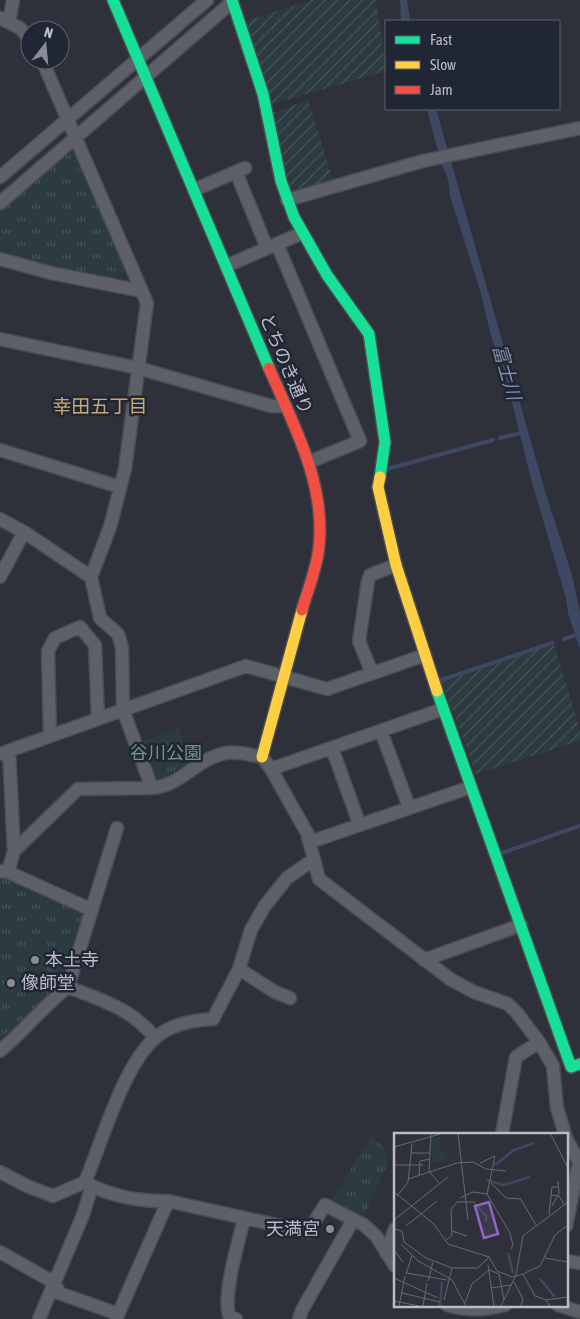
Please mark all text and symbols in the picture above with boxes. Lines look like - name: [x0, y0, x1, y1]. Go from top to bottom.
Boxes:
- north arrow: [20, 20, 70, 70]
- legend: [385, 20, 560, 110]
- text: N: [42, 24, 55, 41]
- text: Fast: [430, 31, 452, 48]
- text: Slow: [430, 56, 456, 73]
- text: Jam: [430, 81, 453, 98]
- street label: とちのき通り: [256, 310, 317, 417]
- water label: 富士川: [489, 342, 526, 404]
- district label: 幸田五丁目: [52, 395, 148, 417]
- park label: 谷川公園: [130, 742, 202, 763]
- place label: 本土寺: [45, 949, 99, 970]
- marker: 本土寺: [29, 954, 41, 966]
- place label: 像師堂: [21, 972, 75, 993]
- marker: 像師堂: [5, 977, 17, 989]
- inset map: [394, 1133, 568, 1306]
- place label: 天満宮: [266, 1218, 320, 1239]
- marker: 天満宮: [324, 1223, 336, 1235]

